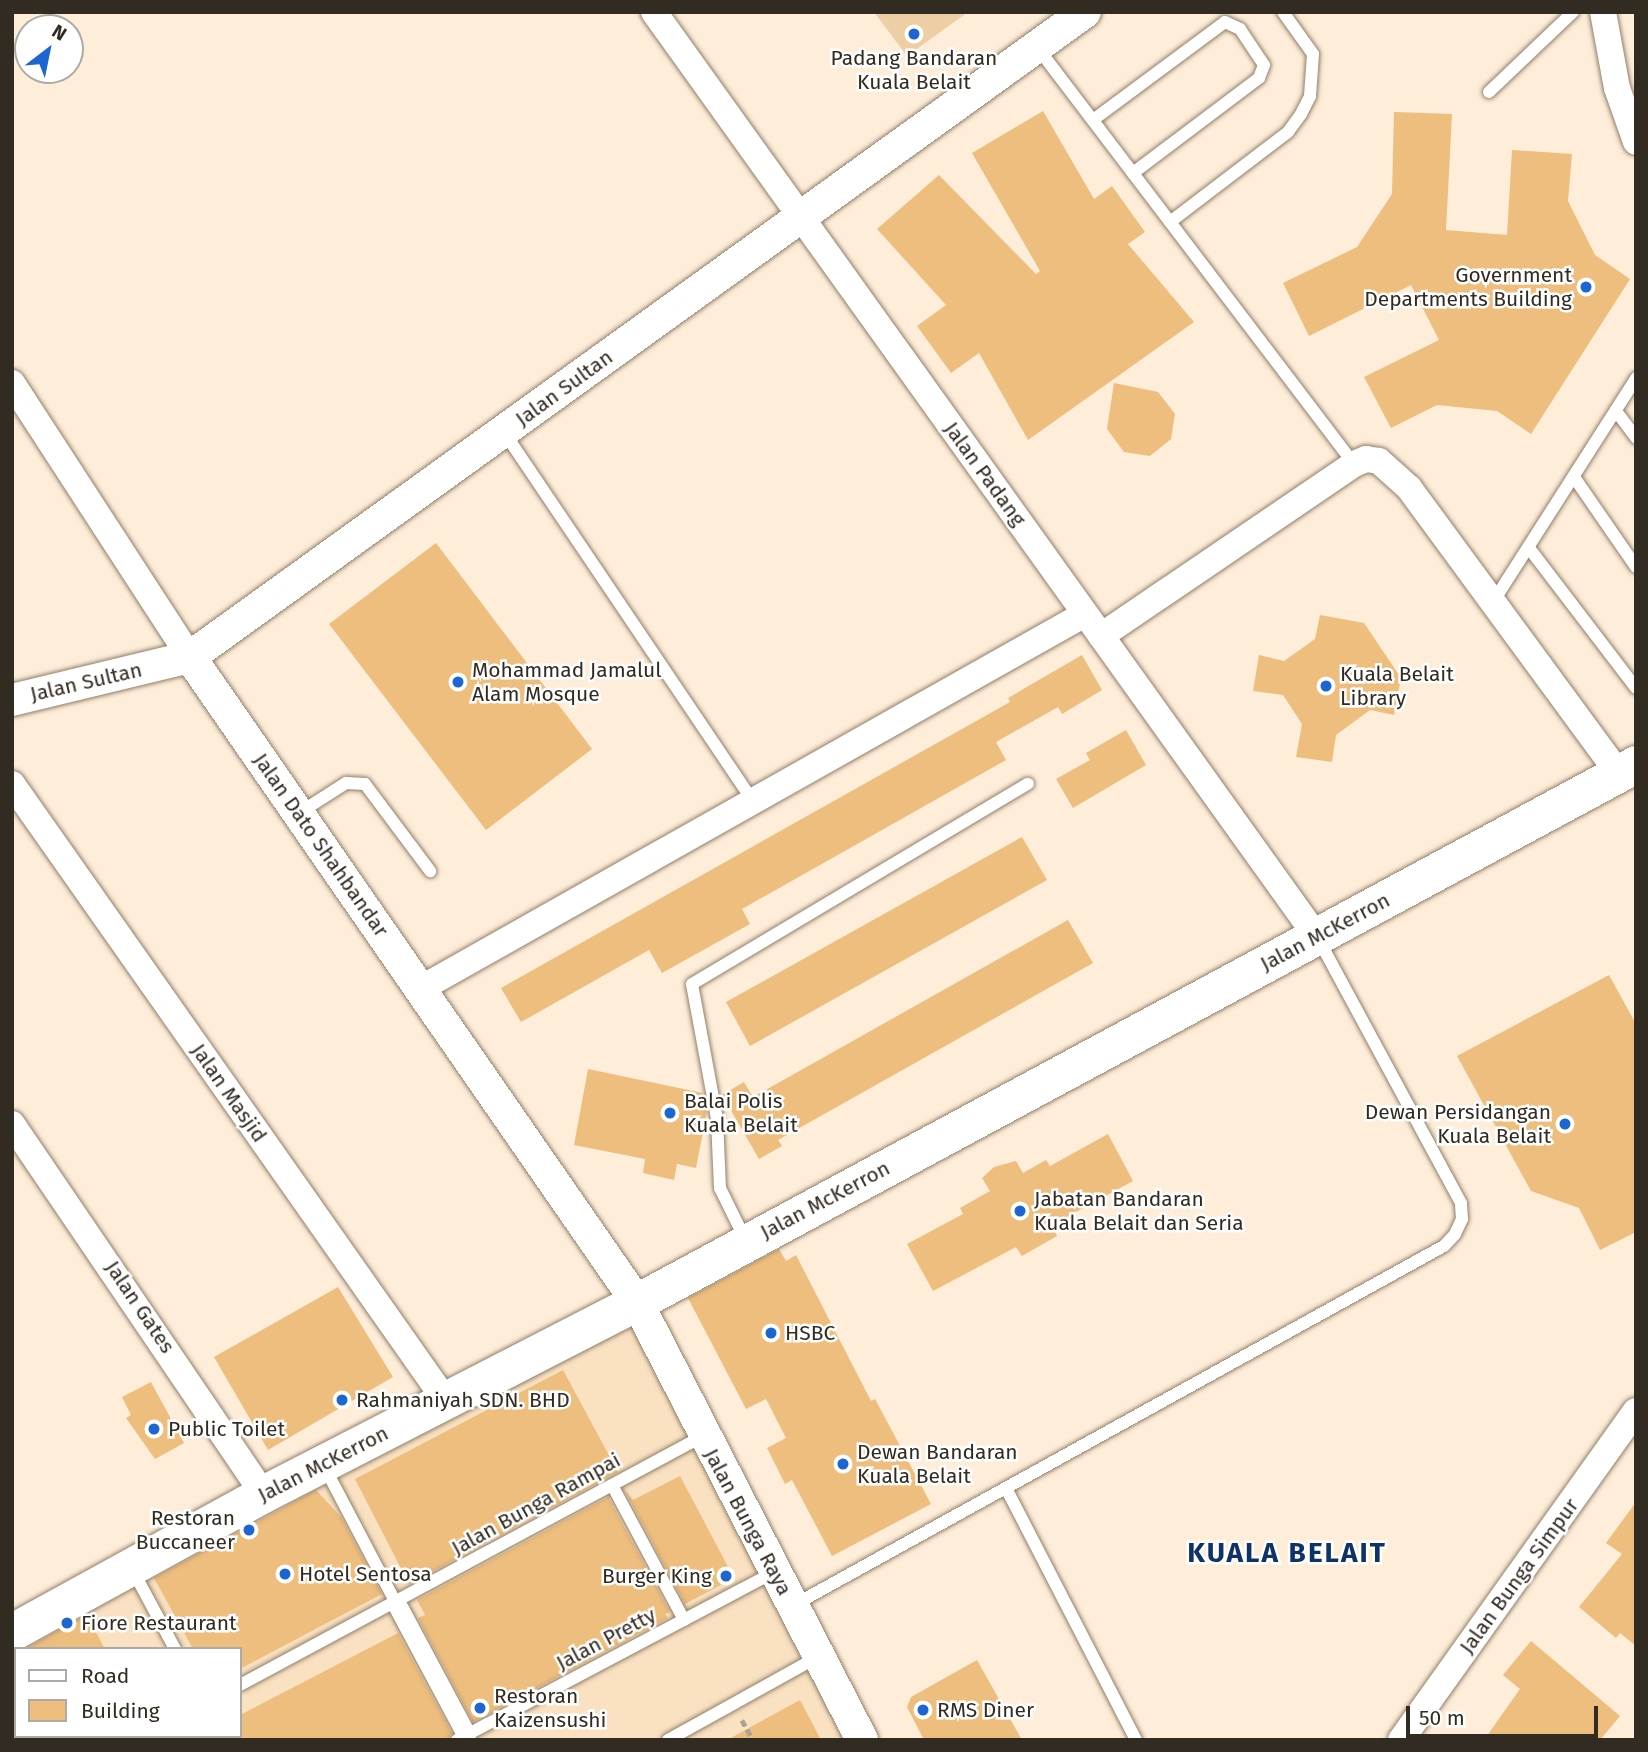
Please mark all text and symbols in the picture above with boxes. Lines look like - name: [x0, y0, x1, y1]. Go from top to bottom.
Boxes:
- north arrow: [14, 14, 84, 84]
- text: N: [48, 19, 71, 46]
- marker: Padang Bandaran Kuala Belait: [906, 26, 922, 42]
- place label: Padang Bandaran Kuala Belait: [831, 45, 997, 95]
- place label: Government Departments Building: [1364, 262, 1572, 312]
- marker: Government Departments Building: [1578, 279, 1594, 295]
- street label: Jalan Sultan: [511, 344, 617, 432]
- street label: Jalan Padang: [939, 417, 1031, 531]
- street label: Jalan Sultan: [28, 657, 144, 707]
- place label: Mohammad Jamalul Alam Mosque: [472, 657, 661, 707]
- place label: Kuala Belait Library: [1340, 661, 1454, 711]
- marker: Mohammad Jamalul Alam Mosque: [450, 674, 466, 690]
- marker: Kuala Belait Library: [1318, 678, 1334, 694]
- street label: Jalan Dato Shahbandar: [248, 748, 394, 942]
- street label: Jalan McKerron: [1256, 887, 1394, 977]
- street label: Jalan Masjid: [186, 1039, 272, 1147]
- place label: Balai Polis Kuala Belait: [684, 1088, 798, 1138]
- place label: Dewan Persidangan Kuala Belait: [1365, 1099, 1551, 1149]
- marker: Balai Polis Kuala Belait: [662, 1105, 678, 1121]
- marker: Dewan Persidangan Kuala Belait: [1557, 1116, 1573, 1132]
- street label: Jalan McKerron: [756, 1155, 894, 1245]
- place label: Jabatan Bandaran Kuala Belait dan Seria: [1034, 1186, 1244, 1236]
- marker: Jabatan Bandaran Kuala Belait dan Seria: [1012, 1203, 1028, 1219]
- street label: Jalan Gates: [100, 1256, 180, 1358]
- place label: HSBC: [785, 1320, 835, 1346]
- marker: HSBC: [763, 1325, 779, 1341]
- place label: Rahmaniyah SDN. BHD: [356, 1387, 570, 1413]
- marker: Rahmaniyah SDN. BHD: [334, 1392, 350, 1408]
- place label: Public Toilet: [168, 1416, 285, 1442]
- street label: Jalan McKerron: [254, 1420, 392, 1508]
- marker: Public Toilet: [146, 1421, 162, 1437]
- place label: Dewan Bandaran Kuala Belait: [857, 1439, 1018, 1489]
- street label: Jalan Bunga Raya: [699, 1444, 797, 1600]
- street label: Jalan Bunga Rampai: [447, 1447, 625, 1561]
- marker: Dewan Bandaran Kuala Belait: [835, 1456, 851, 1472]
- street label: Jalan Bunga Simpur: [1454, 1493, 1584, 1659]
- place label: Restoran Buccaneer: [136, 1505, 235, 1555]
- marker: Restoran Buccaneer: [241, 1522, 257, 1538]
- district label: KUALA BELAIT: [1189, 1536, 1385, 1570]
- place label: Hotel Sentosa: [299, 1561, 432, 1587]
- place label: Burger King: [602, 1563, 712, 1589]
- marker: Hotel Sentosa: [277, 1566, 293, 1582]
- marker: Burger King: [718, 1568, 734, 1584]
- street label: Jalan Pretty: [552, 1602, 660, 1676]
- place label: Fiore Restaurant: [81, 1610, 237, 1636]
- marker: Fiore Restaurant: [59, 1615, 75, 1631]
- legend: [14, 1647, 242, 1738]
- text: Road: [81, 1663, 129, 1689]
- place label: Restoran Kaizensushi: [494, 1683, 606, 1733]
- scale bar: [1410, 1692, 1602, 1736]
- place label: RMS Diner: [937, 1697, 1034, 1723]
- text: Building: [81, 1698, 160, 1724]
- marker: Restoran Kaizensushi: [472, 1700, 488, 1716]
- marker: RMS Diner: [915, 1702, 931, 1718]
- text: 50 m: [1419, 1705, 1465, 1731]

